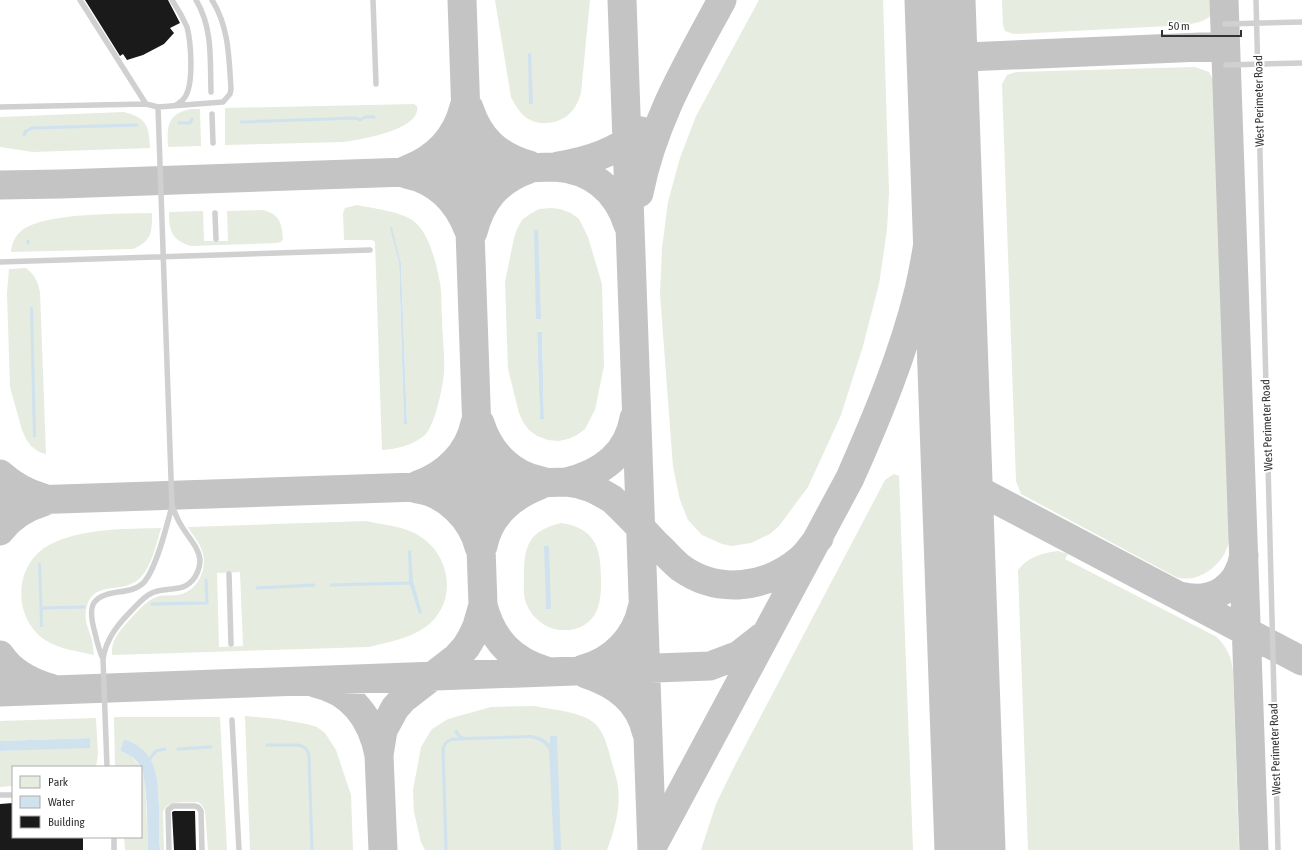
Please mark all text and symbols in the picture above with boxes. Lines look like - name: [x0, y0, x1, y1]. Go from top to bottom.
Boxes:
- scale bar: [1162, 12, 1241, 38]
- text: 50 m: [1168, 19, 1190, 33]
- street label: West Perimeter Road: [1251, 55, 1267, 147]
- street label: West Perimeter Road: [1258, 379, 1276, 471]
- street label: West Perimeter Road: [1266, 703, 1284, 795]
- legend: [12, 766, 142, 838]
- text: Park: [48, 775, 69, 789]
- text: Water: [48, 795, 75, 809]
- text: Building: [48, 815, 86, 829]

